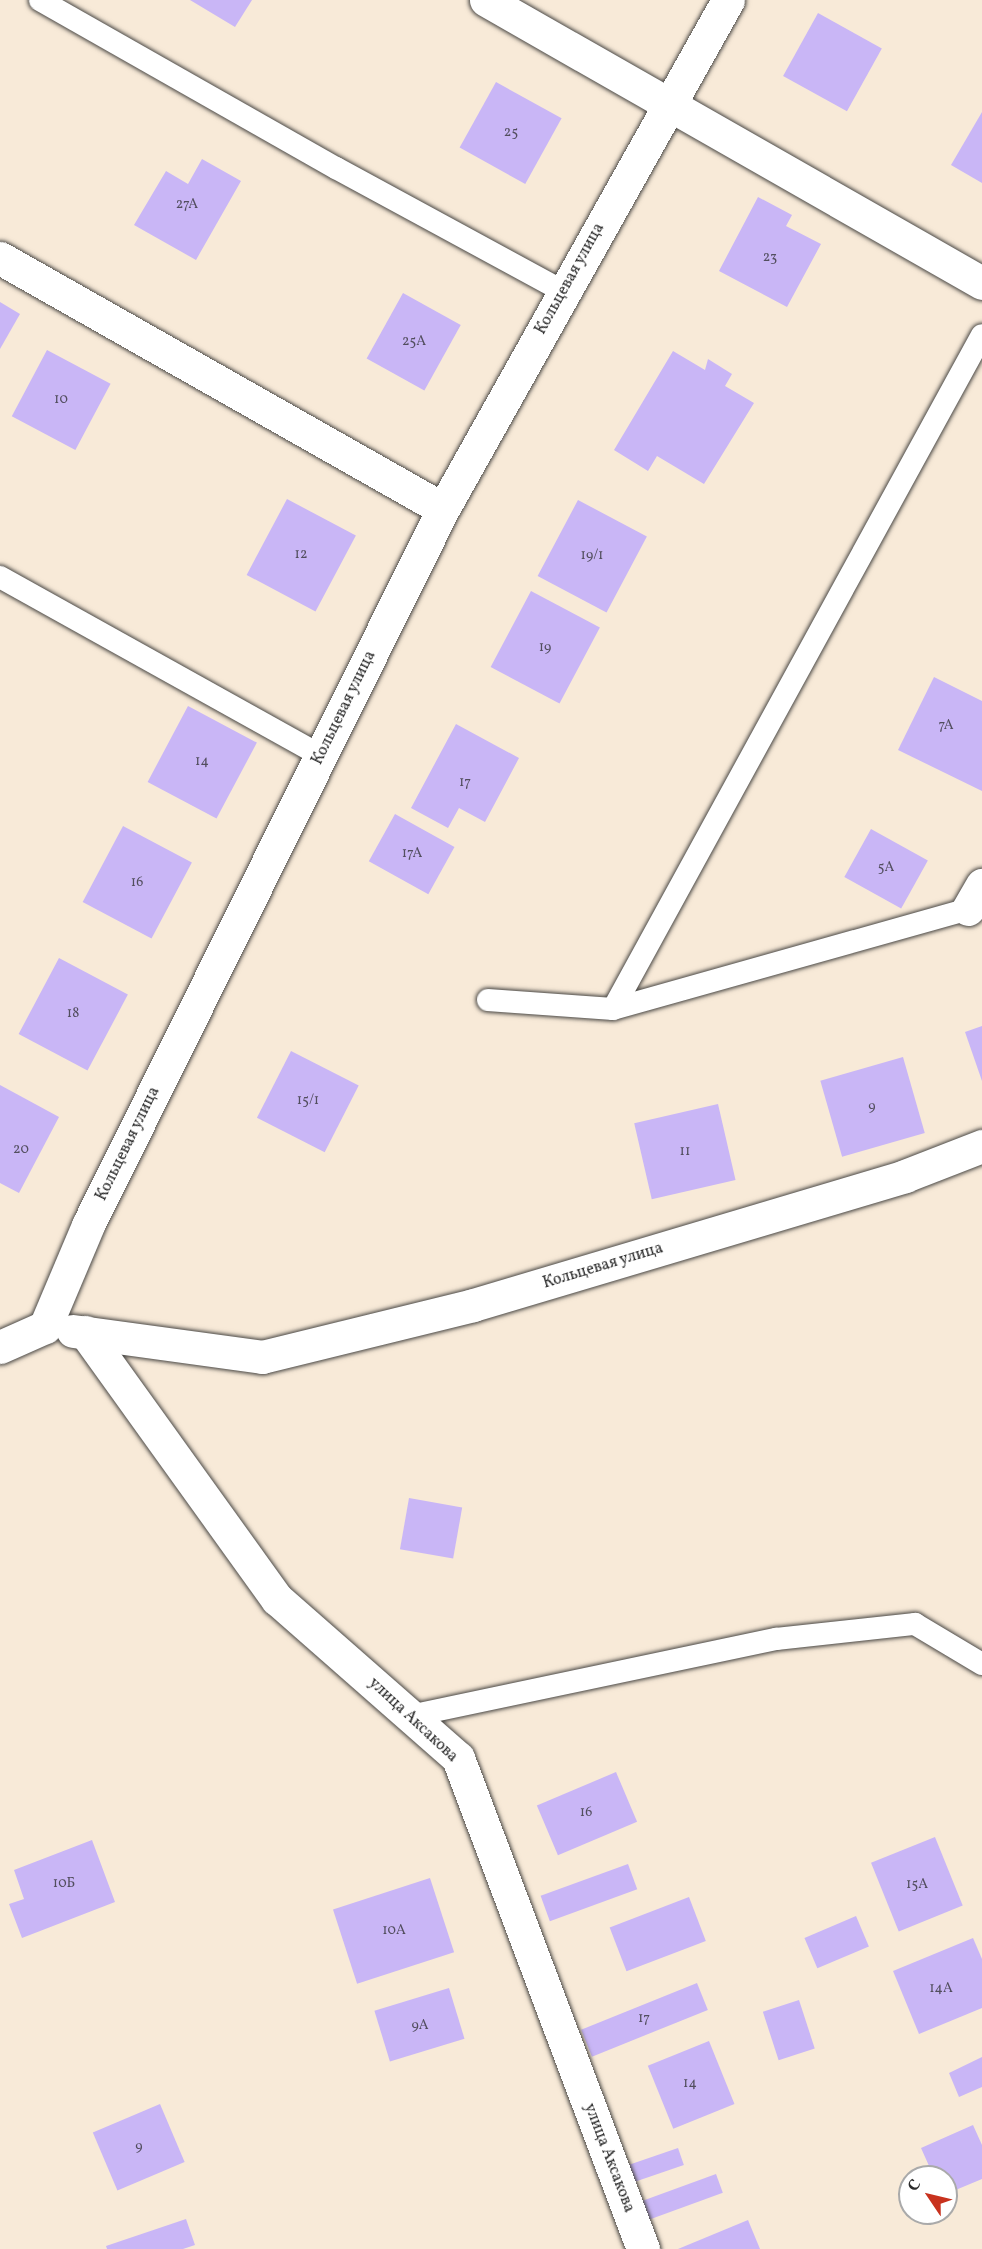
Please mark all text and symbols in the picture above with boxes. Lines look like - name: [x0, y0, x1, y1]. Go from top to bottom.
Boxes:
- house number: 25: [504, 125, 518, 141]
- house number: 27А: [176, 197, 198, 213]
- street label: Кольцевая улица: [531, 220, 609, 338]
- house number: 23: [763, 250, 777, 266]
- house number: 25А: [402, 334, 426, 350]
- house number: 10: [54, 392, 68, 408]
- house number: 12: [295, 547, 307, 563]
- house number: 19/1: [581, 548, 603, 564]
- house number: 19: [539, 640, 551, 656]
- street label: Кольцевая улица: [308, 648, 380, 768]
- house number: 7А: [938, 718, 954, 734]
- house number: 14: [195, 754, 209, 770]
- house number: 17: [459, 775, 471, 791]
- house number: 17А: [402, 846, 422, 862]
- house number: 5А: [878, 860, 894, 876]
- house number: 16: [131, 875, 143, 891]
- house number: 18: [67, 1006, 79, 1022]
- street label: Кольцевая улица: [92, 1084, 164, 1204]
- house number: 15/1: [297, 1093, 319, 1109]
- house number: 9: [868, 1099, 876, 1115]
- house number: 20: [13, 1142, 29, 1158]
- house number: 11: [680, 1144, 690, 1160]
- street label: Кольцевая улица: [540, 1239, 666, 1293]
- street label: улица Аксакова: [364, 1674, 462, 1766]
- house number: 16: [580, 1805, 592, 1821]
- house number: 10Б: [53, 1876, 75, 1892]
- house number: 15А: [906, 1877, 928, 1893]
- house number: 10А: [382, 1923, 406, 1939]
- house number: 14А: [929, 1981, 953, 1997]
- house number: 17: [638, 2011, 650, 2027]
- house number: 9А: [411, 2018, 429, 2034]
- house number: 14: [683, 2076, 697, 2092]
- street label: улица Аксакова: [579, 2101, 639, 2215]
- house number: 9: [135, 2139, 143, 2155]
- north arrow: [898, 2165, 958, 2225]
- text: С: [903, 2175, 927, 2196]

